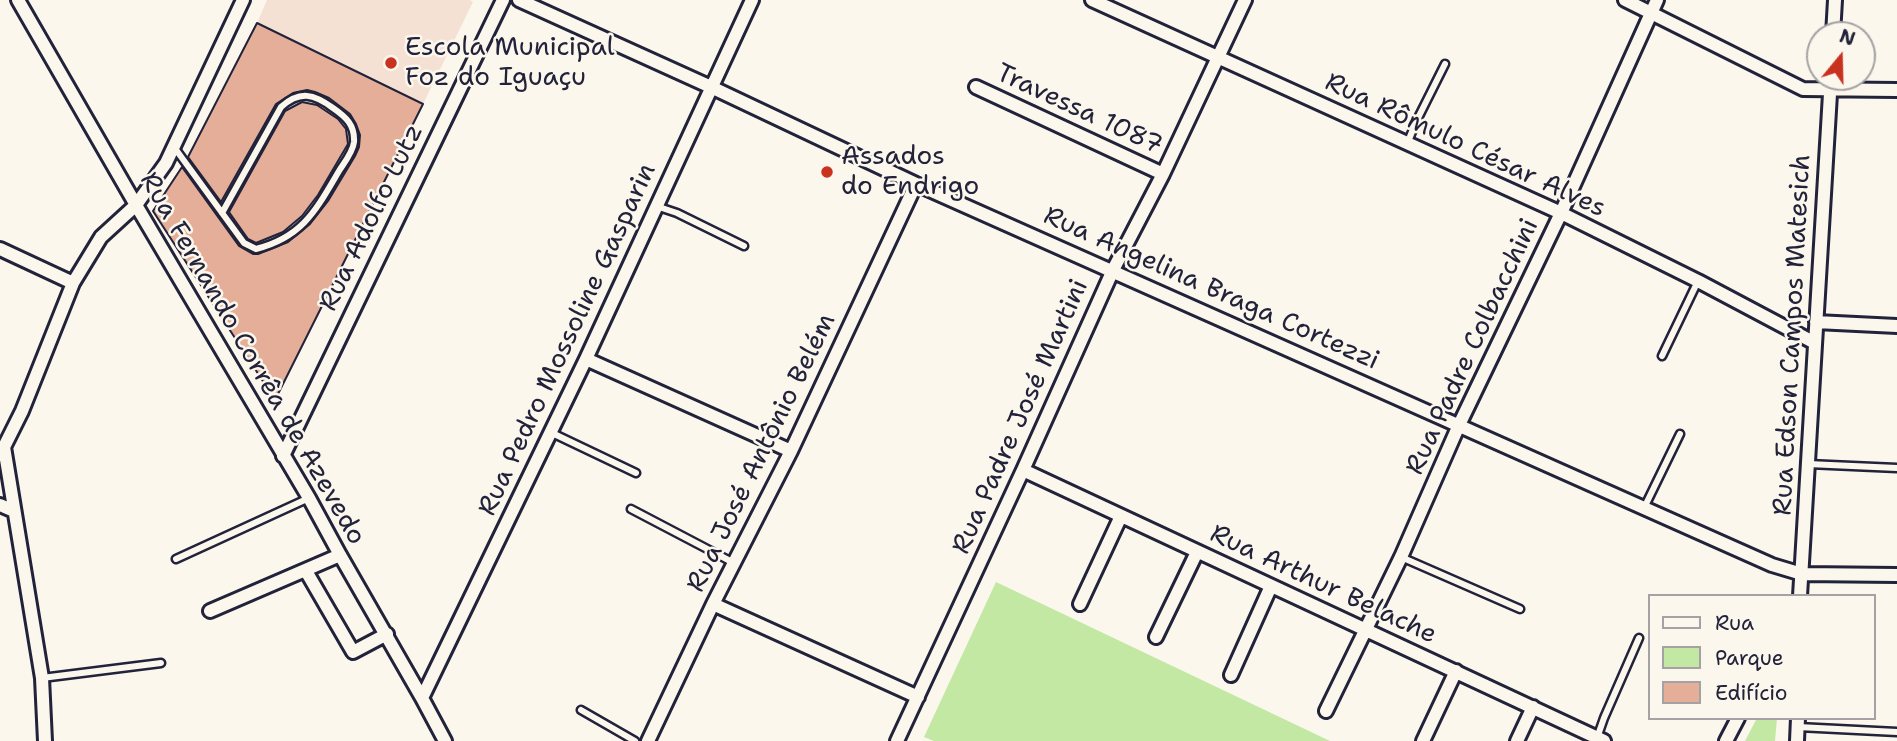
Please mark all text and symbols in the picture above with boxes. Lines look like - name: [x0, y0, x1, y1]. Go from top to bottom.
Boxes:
- north arrow: [1806, 21, 1876, 91]
- text: N: [1836, 23, 1859, 52]
- place label: Escola Municipal Foz do Iguaçu: [405, 32, 615, 94]
- marker: Escola Municipal Foz do Iguaçu: [383, 55, 399, 71]
- street label: Travessa 1087: [991, 58, 1167, 162]
- street label: Rua Rômulo César Alves: [1320, 67, 1610, 225]
- street label: Rua Adolfo Lutz: [313, 120, 431, 316]
- place label: Assados do Endrigo: [841, 141, 979, 202]
- street label: Rua Edson Campos Matesich: [1768, 154, 1818, 516]
- street label: Rua Pedro Mossoline Gasparin: [473, 159, 663, 521]
- marker: Assados do Endrigo: [819, 164, 835, 180]
- street label: Rua Fernando Corrêa de Azevedo: [132, 167, 372, 551]
- street label: Rua Angelina Braga Cortezzi: [1038, 201, 1384, 377]
- street label: Rua Padre Colbacchini: [1400, 214, 1546, 480]
- street label: Rua Padre José Martini: [946, 275, 1096, 559]
- street label: Rua José Antônio Belém: [681, 309, 843, 597]
- street label: Rua Arthur Belache: [1205, 519, 1441, 651]
- legend: [1648, 594, 1876, 720]
- text: Rua: [1715, 609, 1754, 637]
- text: Parque: [1715, 644, 1784, 672]
- text: Edifício: [1715, 679, 1787, 707]

